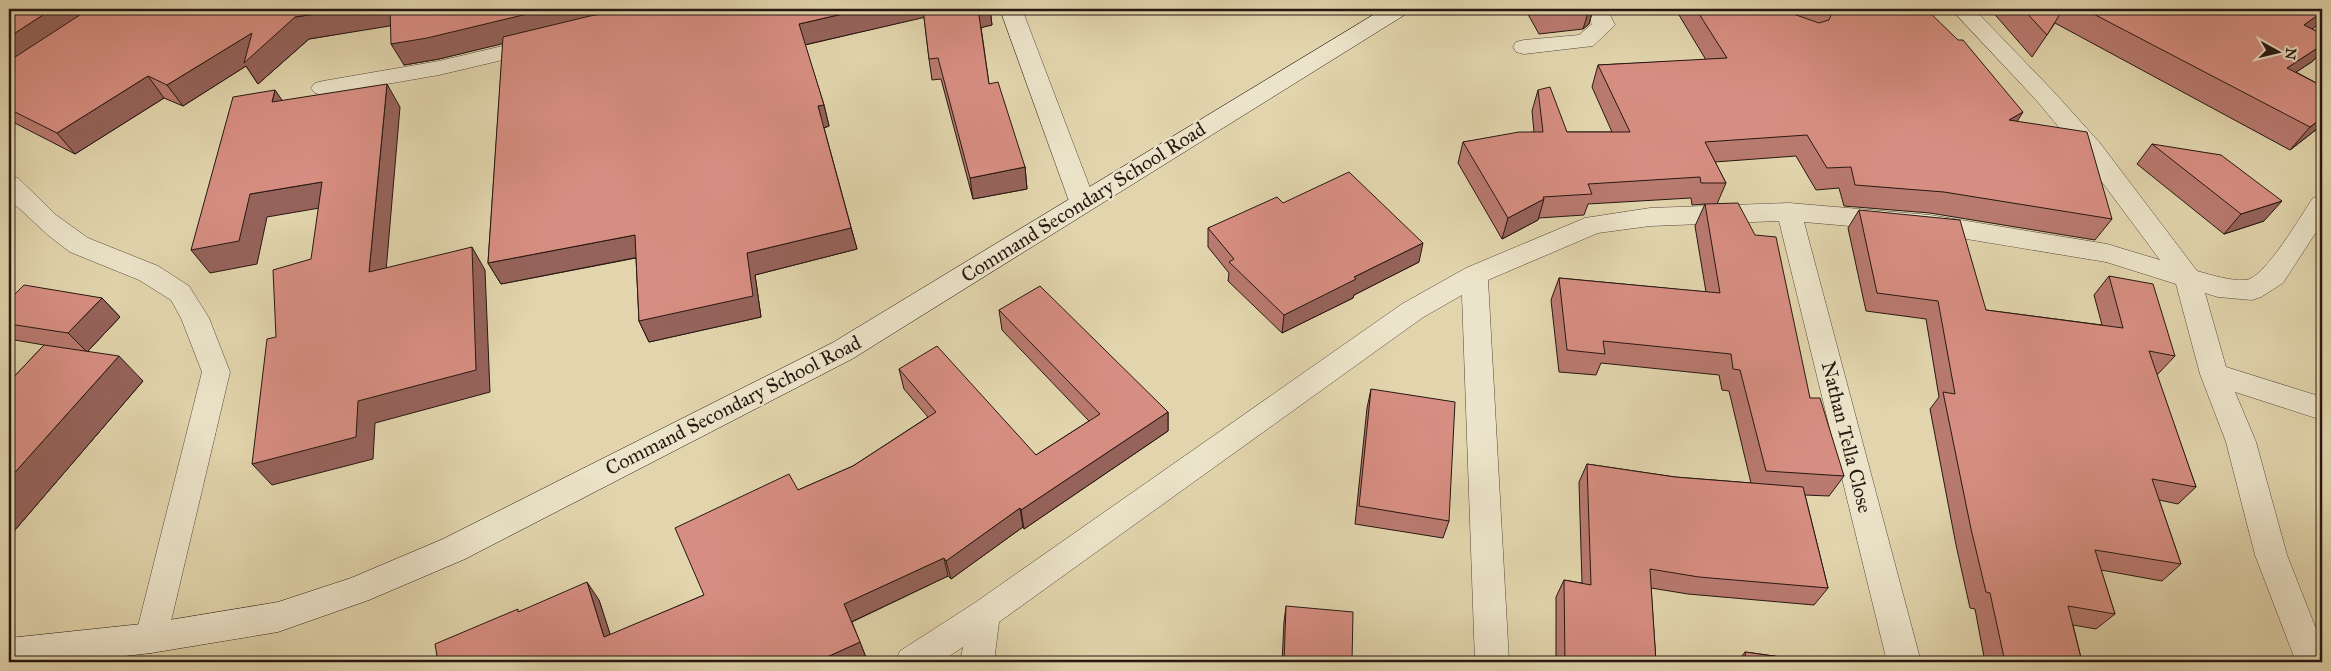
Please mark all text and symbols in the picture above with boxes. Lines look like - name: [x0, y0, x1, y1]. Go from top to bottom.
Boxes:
- north arrow: [2254, 28, 2304, 78]
- text: N: [2281, 47, 2300, 61]
- street label: Command Secondary School Road: [956, 117, 1210, 287]
- street label: Command Secondary School Road: [601, 330, 865, 480]
- street label: Nathan Tella Close: [1817, 359, 1877, 515]

